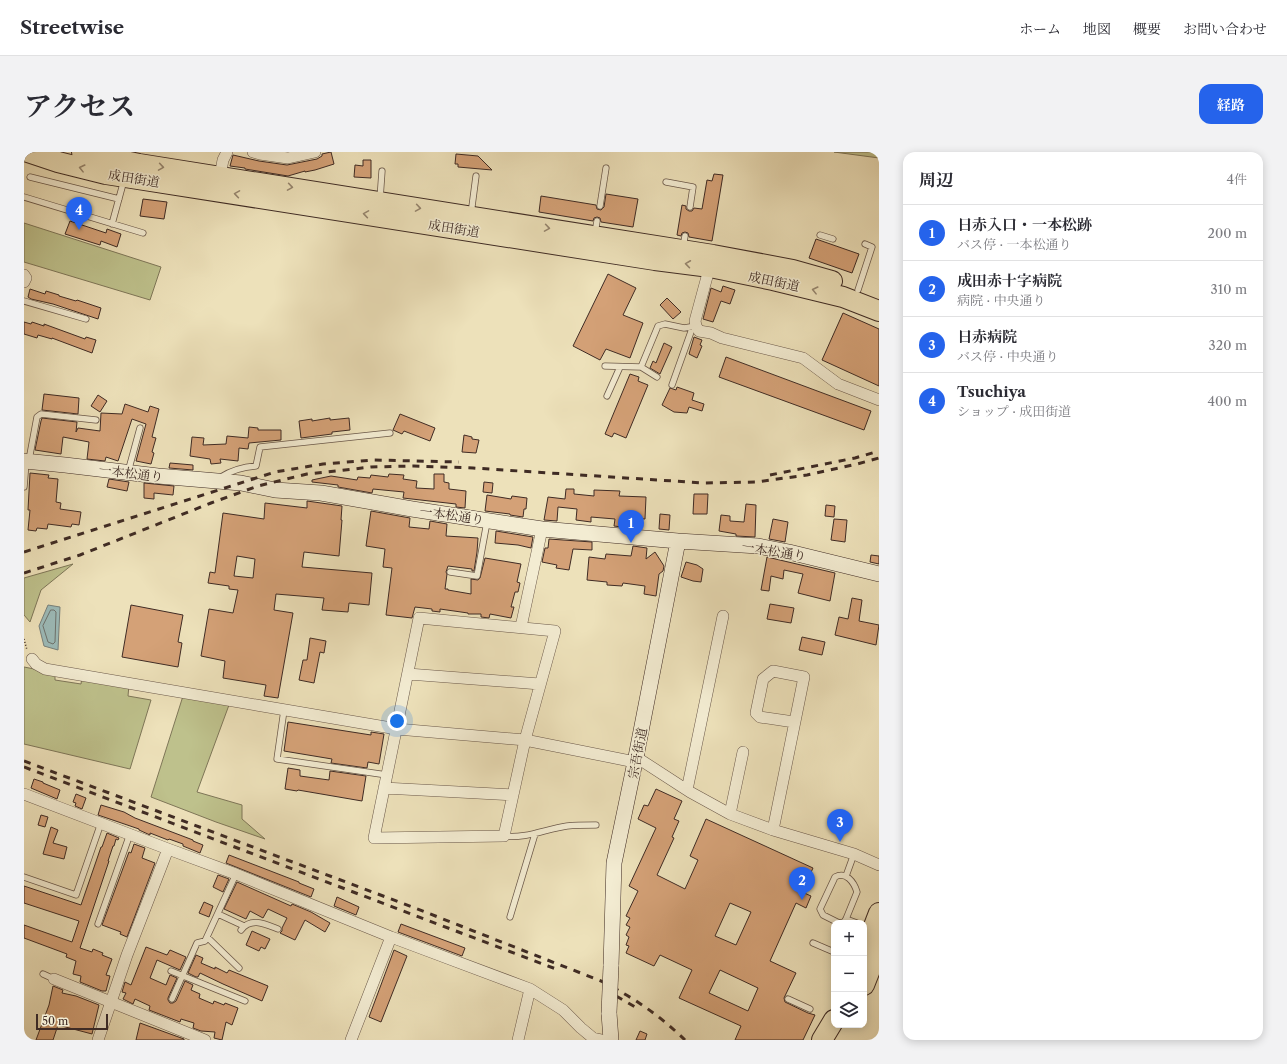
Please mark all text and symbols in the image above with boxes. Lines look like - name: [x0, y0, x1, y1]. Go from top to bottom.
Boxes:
- text: Streetwise: [20, 16, 124, 39]
- text: ホーム: [1019, 20, 1061, 38]
- text: 地図: [1083, 20, 1111, 38]
- text: 概要: [1133, 20, 1161, 38]
- text: お問い合わせ: [1183, 20, 1267, 38]
- button: 経路: [1199, 84, 1263, 124]
- text: アクセス: [24, 89, 135, 123]
- one-way arrow: [158, 162, 164, 171]
- one-way arrow: [79, 164, 85, 172]
- street label: 成田街道: [107, 166, 161, 190]
- text: 周辺: [919, 170, 953, 190]
- text: 4件: [1226, 171, 1247, 187]
- one-way arrow: [287, 182, 293, 191]
- one-way arrow: [234, 190, 241, 199]
- pin: 4: [66, 197, 92, 230]
- one-way arrow: [415, 203, 421, 212]
- one-way arrow: [363, 210, 369, 219]
- text: 日赤入口・一本松跡: [957, 215, 1092, 234]
- street label: 成田街道: [427, 216, 481, 240]
- one-way arrow: [543, 223, 550, 232]
- text: 1: [929, 225, 935, 241]
- text: 200 m: [1207, 225, 1247, 241]
- text: バス停 · 一本松通り: [957, 236, 1072, 252]
- one-way arrow: [685, 260, 691, 269]
- street label: 成田街道: [747, 268, 801, 294]
- text: 成田赤十字病院: [957, 271, 1062, 290]
- text: 2: [928, 281, 936, 297]
- text: 310 m: [1211, 281, 1247, 297]
- one-way arrow: [812, 287, 818, 295]
- text: 病院 · 中央通り: [957, 292, 1046, 308]
- text: 日赤病院: [957, 327, 1017, 346]
- text: 3: [928, 337, 936, 353]
- text: 320 m: [1209, 337, 1247, 353]
- text: バス停 · 中央通り: [957, 348, 1059, 364]
- text: Tsuchiya: [957, 382, 1026, 401]
- text: 4: [928, 393, 936, 409]
- text: 400 m: [1207, 393, 1247, 409]
- text: ショップ · 成田街道: [957, 403, 1071, 419]
- street label: 一本松通り: [98, 461, 164, 485]
- street label: 一本松通り: [419, 503, 485, 527]
- pin: 1: [618, 510, 644, 543]
- street label: 一本松通り: [741, 538, 807, 564]
- your location: [387, 711, 407, 731]
- street label: 宗吾街道: [624, 726, 650, 780]
- pin: 3: [827, 809, 853, 842]
- pin: 2: [789, 867, 815, 900]
- map controls: [831, 920, 867, 1028]
- button: +: [831, 920, 867, 956]
- button: −: [831, 956, 867, 992]
- button: layers: [831, 992, 867, 1028]
- scale bar: [36, 1012, 108, 1031]
- text: 50 m: [42, 1014, 68, 1028]

